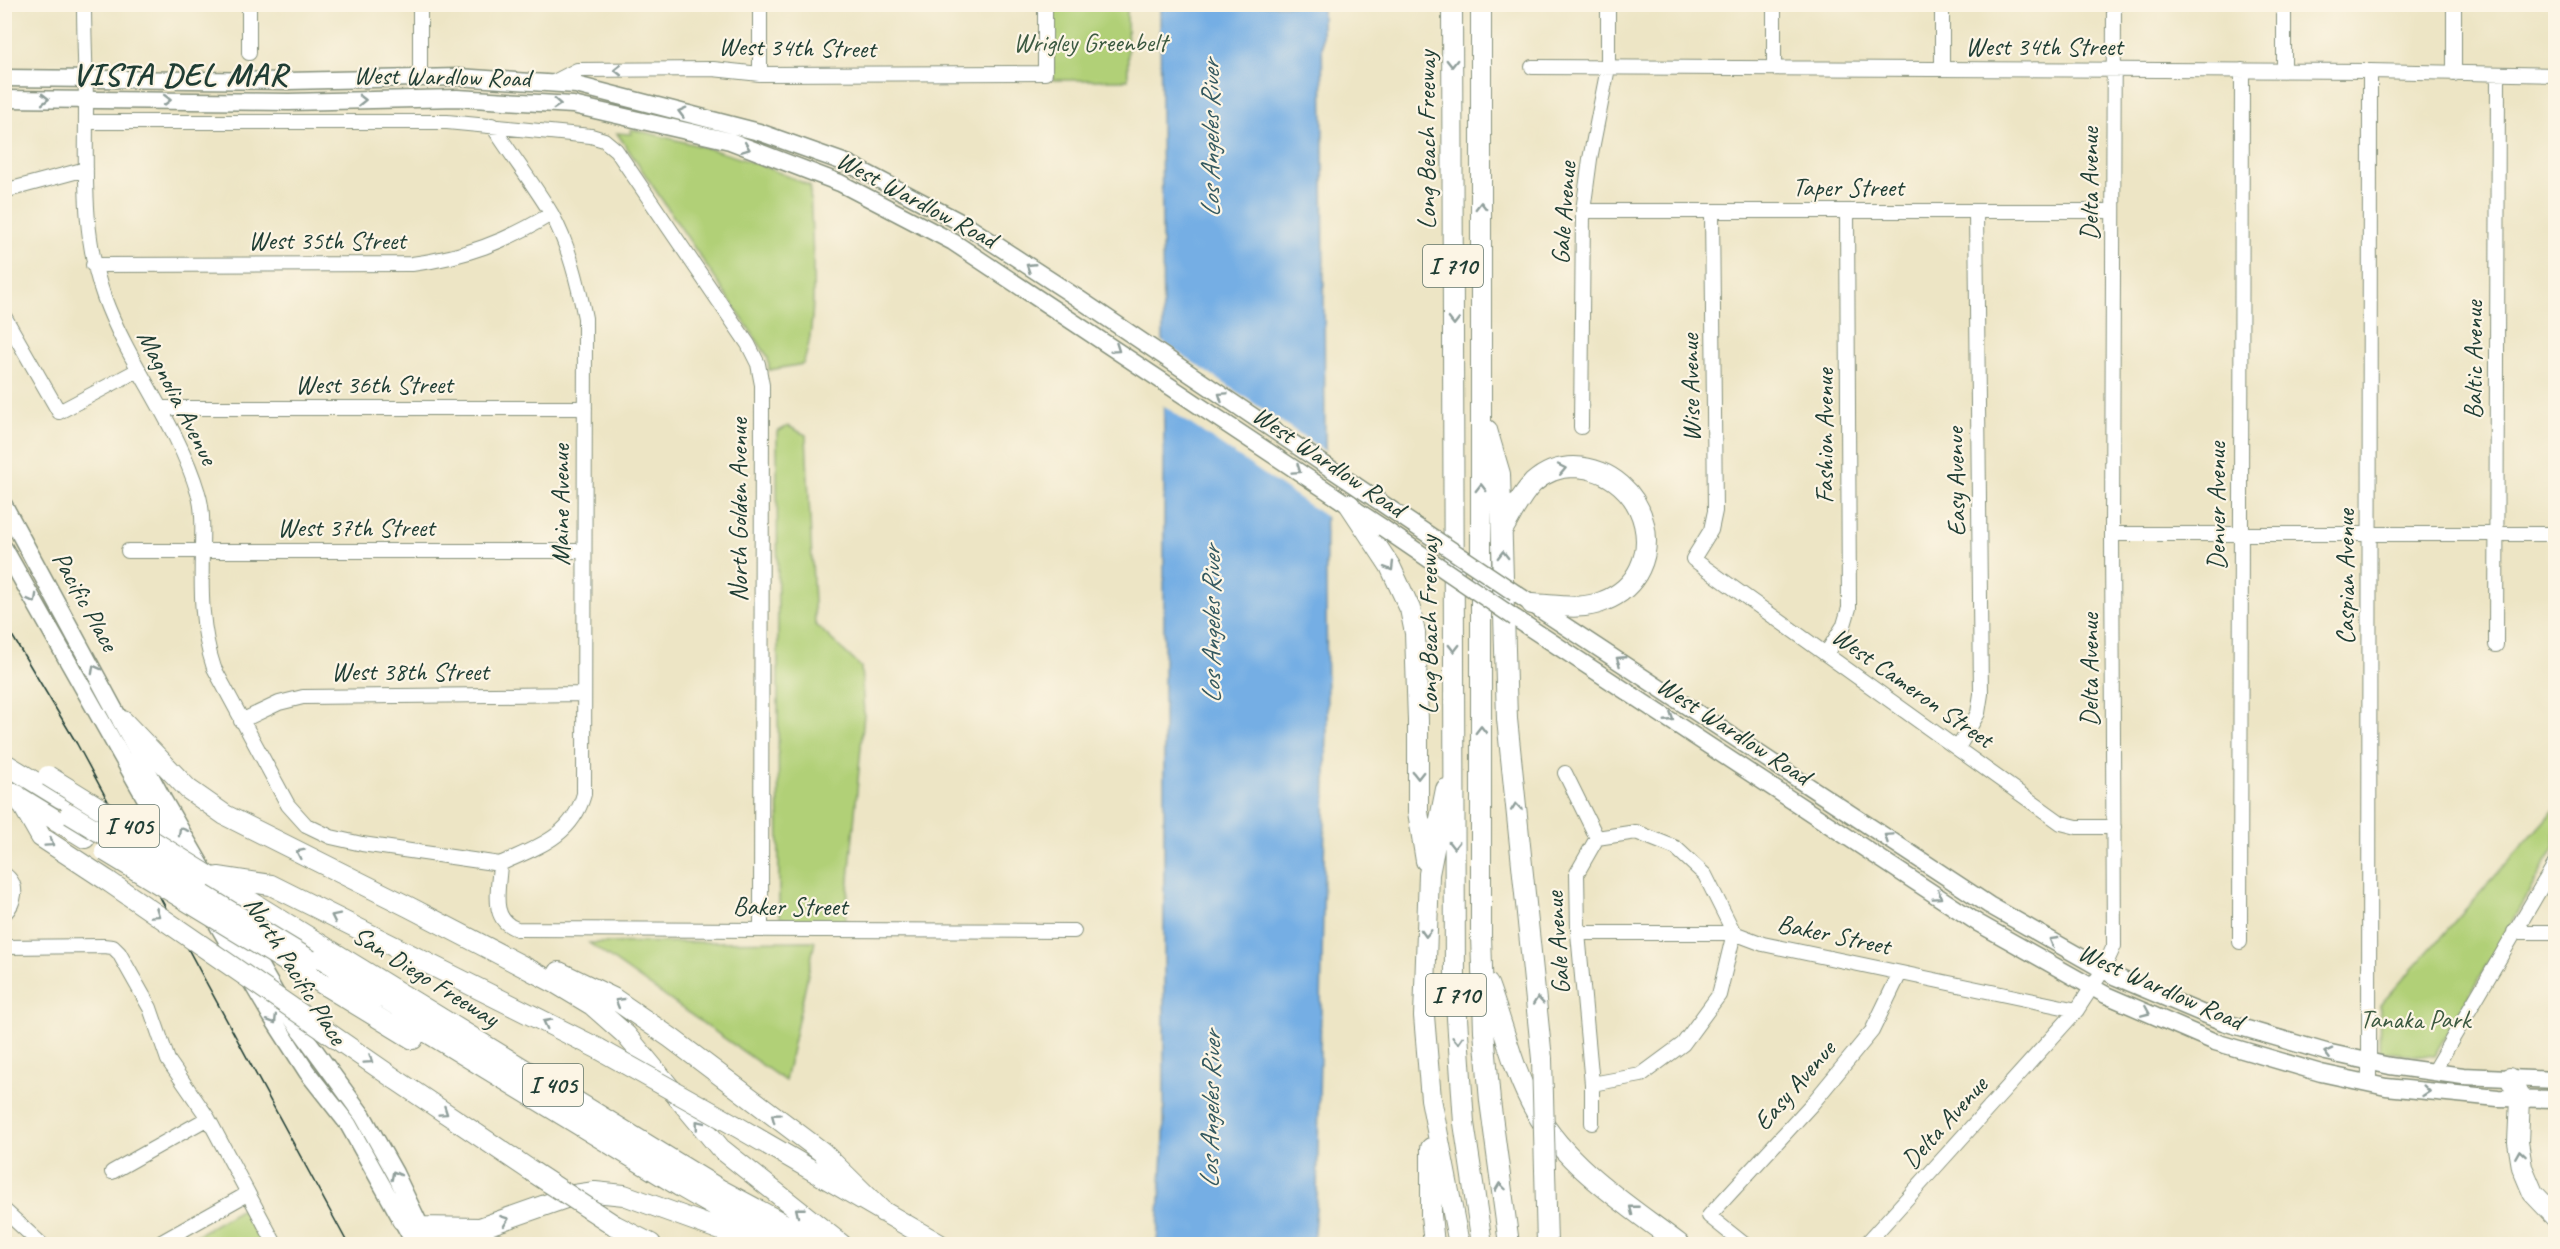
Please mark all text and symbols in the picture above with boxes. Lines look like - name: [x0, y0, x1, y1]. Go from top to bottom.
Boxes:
- park label: Wrigley Greenbelt: [1013, 26, 1170, 59]
- street label: West 34th Street: [718, 30, 878, 65]
- street label: West 34th Street: [1965, 30, 2125, 63]
- street label: Long Beach Freeway: [1410, 48, 1443, 229]
- district label: VISTA DEL MAR: [72, 54, 291, 95]
- water label: Los Angeles River: [1193, 55, 1227, 217]
- street label: West Wardlow Road: [353, 58, 534, 95]
- one-way arrow: [1446, 58, 1458, 67]
- one-way arrow: [614, 64, 623, 76]
- one-way arrow: [41, 93, 50, 105]
- one-way arrow: [162, 94, 171, 106]
- one-way arrow: [357, 94, 366, 106]
- one-way arrow: [552, 98, 561, 111]
- one-way arrow: [678, 107, 688, 120]
- street label: Delta Avenue: [2073, 126, 2106, 241]
- one-way arrow: [741, 140, 751, 153]
- street label: West Wardlow Road: [831, 143, 1006, 257]
- street label: Gale Avenue: [1543, 159, 1584, 266]
- street label: Taper Street: [1793, 171, 1906, 204]
- one-way arrow: [1475, 201, 1487, 210]
- street label: West 35th Street: [248, 224, 408, 257]
- road number: I 710: [1423, 245, 1483, 287]
- one-way arrow: [1026, 263, 1036, 275]
- street label: Baltic Avenue: [2457, 299, 2490, 419]
- one-way arrow: [1448, 316, 1460, 325]
- street label: Magnolia Avenue: [130, 324, 227, 472]
- street label: Wise Avenue: [1673, 332, 1708, 442]
- one-way arrow: [1109, 342, 1120, 353]
- street label: Fashion Avenue: [1808, 367, 1841, 503]
- street label: West 36th Street: [295, 368, 455, 401]
- one-way arrow: [1218, 392, 1229, 403]
- street label: West Wardlow Road: [1246, 398, 1414, 527]
- street label: North Golden Avenue: [722, 417, 755, 602]
- street label: Easy Avenue: [1938, 425, 1973, 537]
- street label: Denver Avenue: [2200, 441, 2233, 570]
- street label: Maine Avenue: [544, 443, 577, 566]
- one-way arrow: [1290, 463, 1301, 474]
- one-way arrow: [1557, 464, 1567, 477]
- one-way arrow: [1475, 483, 1487, 492]
- street label: Caspian Avenue: [2329, 508, 2362, 645]
- street label: West 37th Street: [277, 511, 437, 544]
- street label: Long Beach Freeway: [1412, 533, 1445, 714]
- water label: Los Angeles River: [1194, 541, 1228, 703]
- street label: Pacific Place: [45, 546, 128, 659]
- one-way arrow: [1497, 551, 1509, 560]
- one-way arrow: [1383, 561, 1394, 571]
- one-way arrow: [26, 593, 37, 603]
- street label: Delta Avenue: [2073, 612, 2106, 727]
- street label: West Cameron Street: [1826, 619, 2002, 757]
- one-way arrow: [1448, 644, 1460, 653]
- street label: West 38th Street: [331, 655, 491, 688]
- one-way arrow: [1615, 657, 1626, 668]
- one-way arrow: [90, 665, 102, 676]
- street label: West Wardlow Road: [1651, 668, 1820, 794]
- one-way arrow: [1664, 711, 1674, 723]
- one-way arrow: [1475, 725, 1487, 734]
- one-way arrow: [1412, 771, 1424, 780]
- one-way arrow: [1510, 803, 1523, 812]
- road number: I 405: [99, 805, 159, 847]
- one-way arrow: [177, 827, 189, 837]
- one-way arrow: [1883, 833, 1894, 844]
- one-way arrow: [43, 836, 54, 847]
- one-way arrow: [1448, 841, 1460, 850]
- one-way arrow: [296, 849, 306, 860]
- one-way arrow: [1931, 888, 1942, 899]
- street label: Gale Avenue: [1537, 889, 1578, 996]
- street label: North Pacific Place: [237, 890, 355, 1052]
- street label: Baker Street: [733, 890, 850, 923]
- street label: Baker Street: [1774, 906, 1896, 963]
- one-way arrow: [149, 907, 160, 918]
- one-way arrow: [331, 912, 342, 924]
- street label: San Diego Freeway: [346, 918, 507, 1036]
- one-way arrow: [1419, 928, 1432, 937]
- street label: West Wardlow Road: [2073, 935, 2252, 1039]
- one-way arrow: [2048, 937, 2059, 948]
- road number: I 710: [1426, 974, 1486, 1016]
- one-way arrow: [615, 997, 625, 1009]
- one-way arrow: [1532, 997, 1545, 1006]
- park label: Tanaka Park: [2360, 1003, 2473, 1036]
- one-way arrow: [2139, 1005, 2150, 1017]
- one-way arrow: [266, 1014, 278, 1024]
- one-way arrow: [543, 1019, 553, 1030]
- water label: Los Angeles River: [1192, 1026, 1228, 1189]
- street label: Easy Avenue: [1746, 1031, 1844, 1137]
- one-way arrow: [1451, 1036, 1464, 1045]
- one-way arrow: [2323, 1047, 2333, 1060]
- one-way arrow: [362, 1053, 373, 1064]
- road number: I 405: [523, 1064, 583, 1106]
- street label: Delta Avenue: [1894, 1068, 1996, 1175]
- one-way arrow: [2422, 1084, 2431, 1097]
- one-way arrow: [437, 1104, 448, 1115]
- one-way arrow: [771, 1114, 782, 1125]
- one-way arrow: [695, 1120, 706, 1131]
- one-way arrow: [2514, 1150, 2526, 1159]
- one-way arrow: [391, 1170, 403, 1181]
- one-way arrow: [1495, 1182, 1507, 1191]
- one-way arrow: [1628, 1205, 1639, 1216]
- one-way arrow: [795, 1207, 806, 1218]
- one-way arrow: [500, 1215, 510, 1228]

